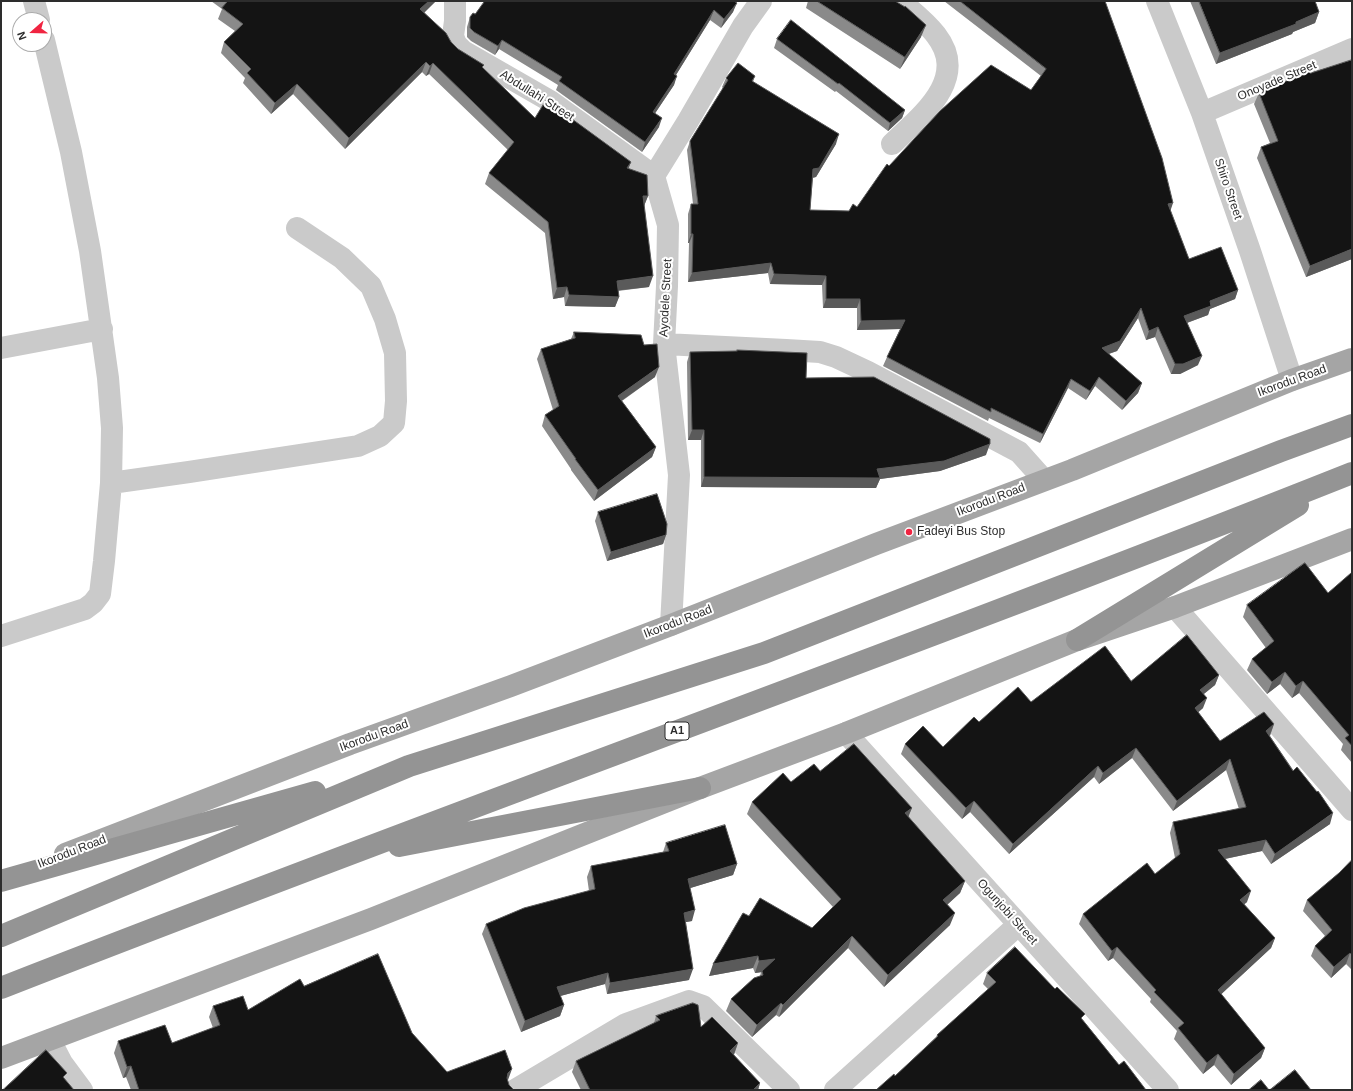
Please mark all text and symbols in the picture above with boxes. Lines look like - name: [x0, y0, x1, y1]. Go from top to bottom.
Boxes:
- north arrow: [12, 12, 52, 52]
- text: N: [15, 30, 29, 42]
- street label: Onoyade Street: [1236, 58, 1318, 104]
- street label: Abdullahi Street: [497, 67, 577, 125]
- street label: Shiro Street: [1211, 157, 1245, 221]
- street label: Ayodele Street: [657, 258, 675, 338]
- street label: Ikorodu Road: [1256, 362, 1328, 400]
- street label: Ikorodu Road: [955, 480, 1027, 520]
- place label: Fadeyi Bus Stop: [917, 525, 1005, 539]
- marker: Fadeyi Bus Stop: [904, 527, 914, 537]
- street label: Ikorodu Road: [642, 602, 714, 642]
- street label: Ikorodu Road: [338, 717, 410, 755]
- road number: A1: [665, 722, 689, 740]
- street label: Ikorodu Road: [36, 832, 108, 872]
- street label: Ogunjobi Street: [974, 876, 1040, 948]

